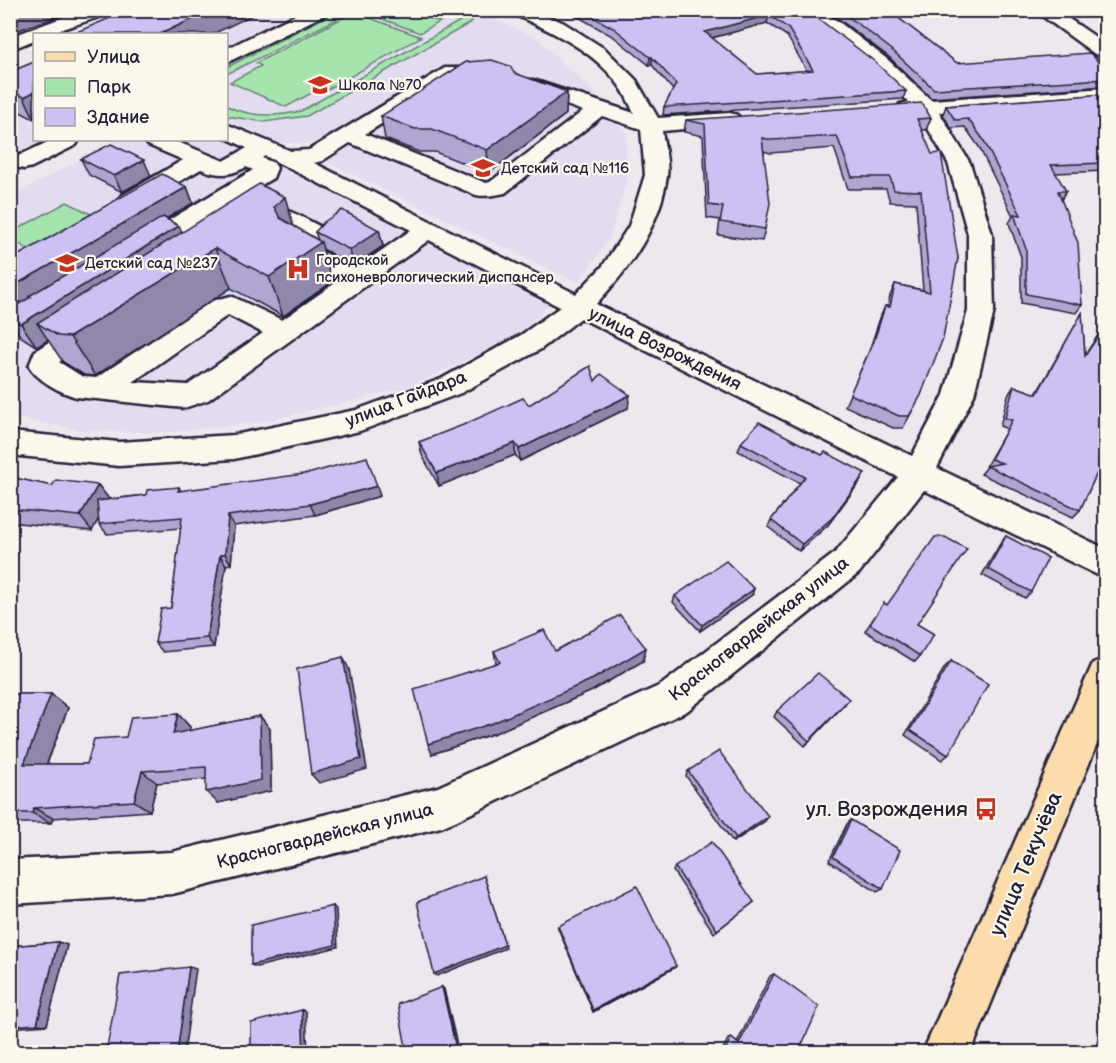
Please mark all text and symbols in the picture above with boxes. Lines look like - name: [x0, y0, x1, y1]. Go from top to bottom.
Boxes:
- legend: [33, 33, 228, 141]
- text: Улица: [87, 47, 141, 68]
- school or university icon: Школа №70: [307, 72, 333, 98]
- place label: Школа №70: [338, 76, 422, 95]
- text: Парк: [87, 77, 131, 98]
- text: Здание: [87, 107, 149, 128]
- school or university icon: Детский сад №116: [470, 155, 496, 181]
- place label: Детский сад №116: [501, 159, 629, 178]
- school or university icon: Детский сад №237: [54, 250, 80, 276]
- place label: Городской психоневрологический диспансер: [316, 251, 554, 287]
- place label: Детский сад №237: [85, 254, 218, 273]
- hospital icon: Городской психоневрологический диспансер: [285, 256, 311, 282]
- street label: улица Возрождения: [585, 303, 745, 395]
- street label: улица Гайдара: [343, 366, 470, 432]
- street label: Красногвардейская улица: [665, 552, 853, 706]
- street label: улица Текучёва: [984, 788, 1068, 940]
- bus stop icon: ул. Возрождения: [973, 796, 999, 822]
- place label: ул. Возрождения: [806, 797, 968, 822]
- street label: Красногвардейская улица: [215, 799, 436, 873]

